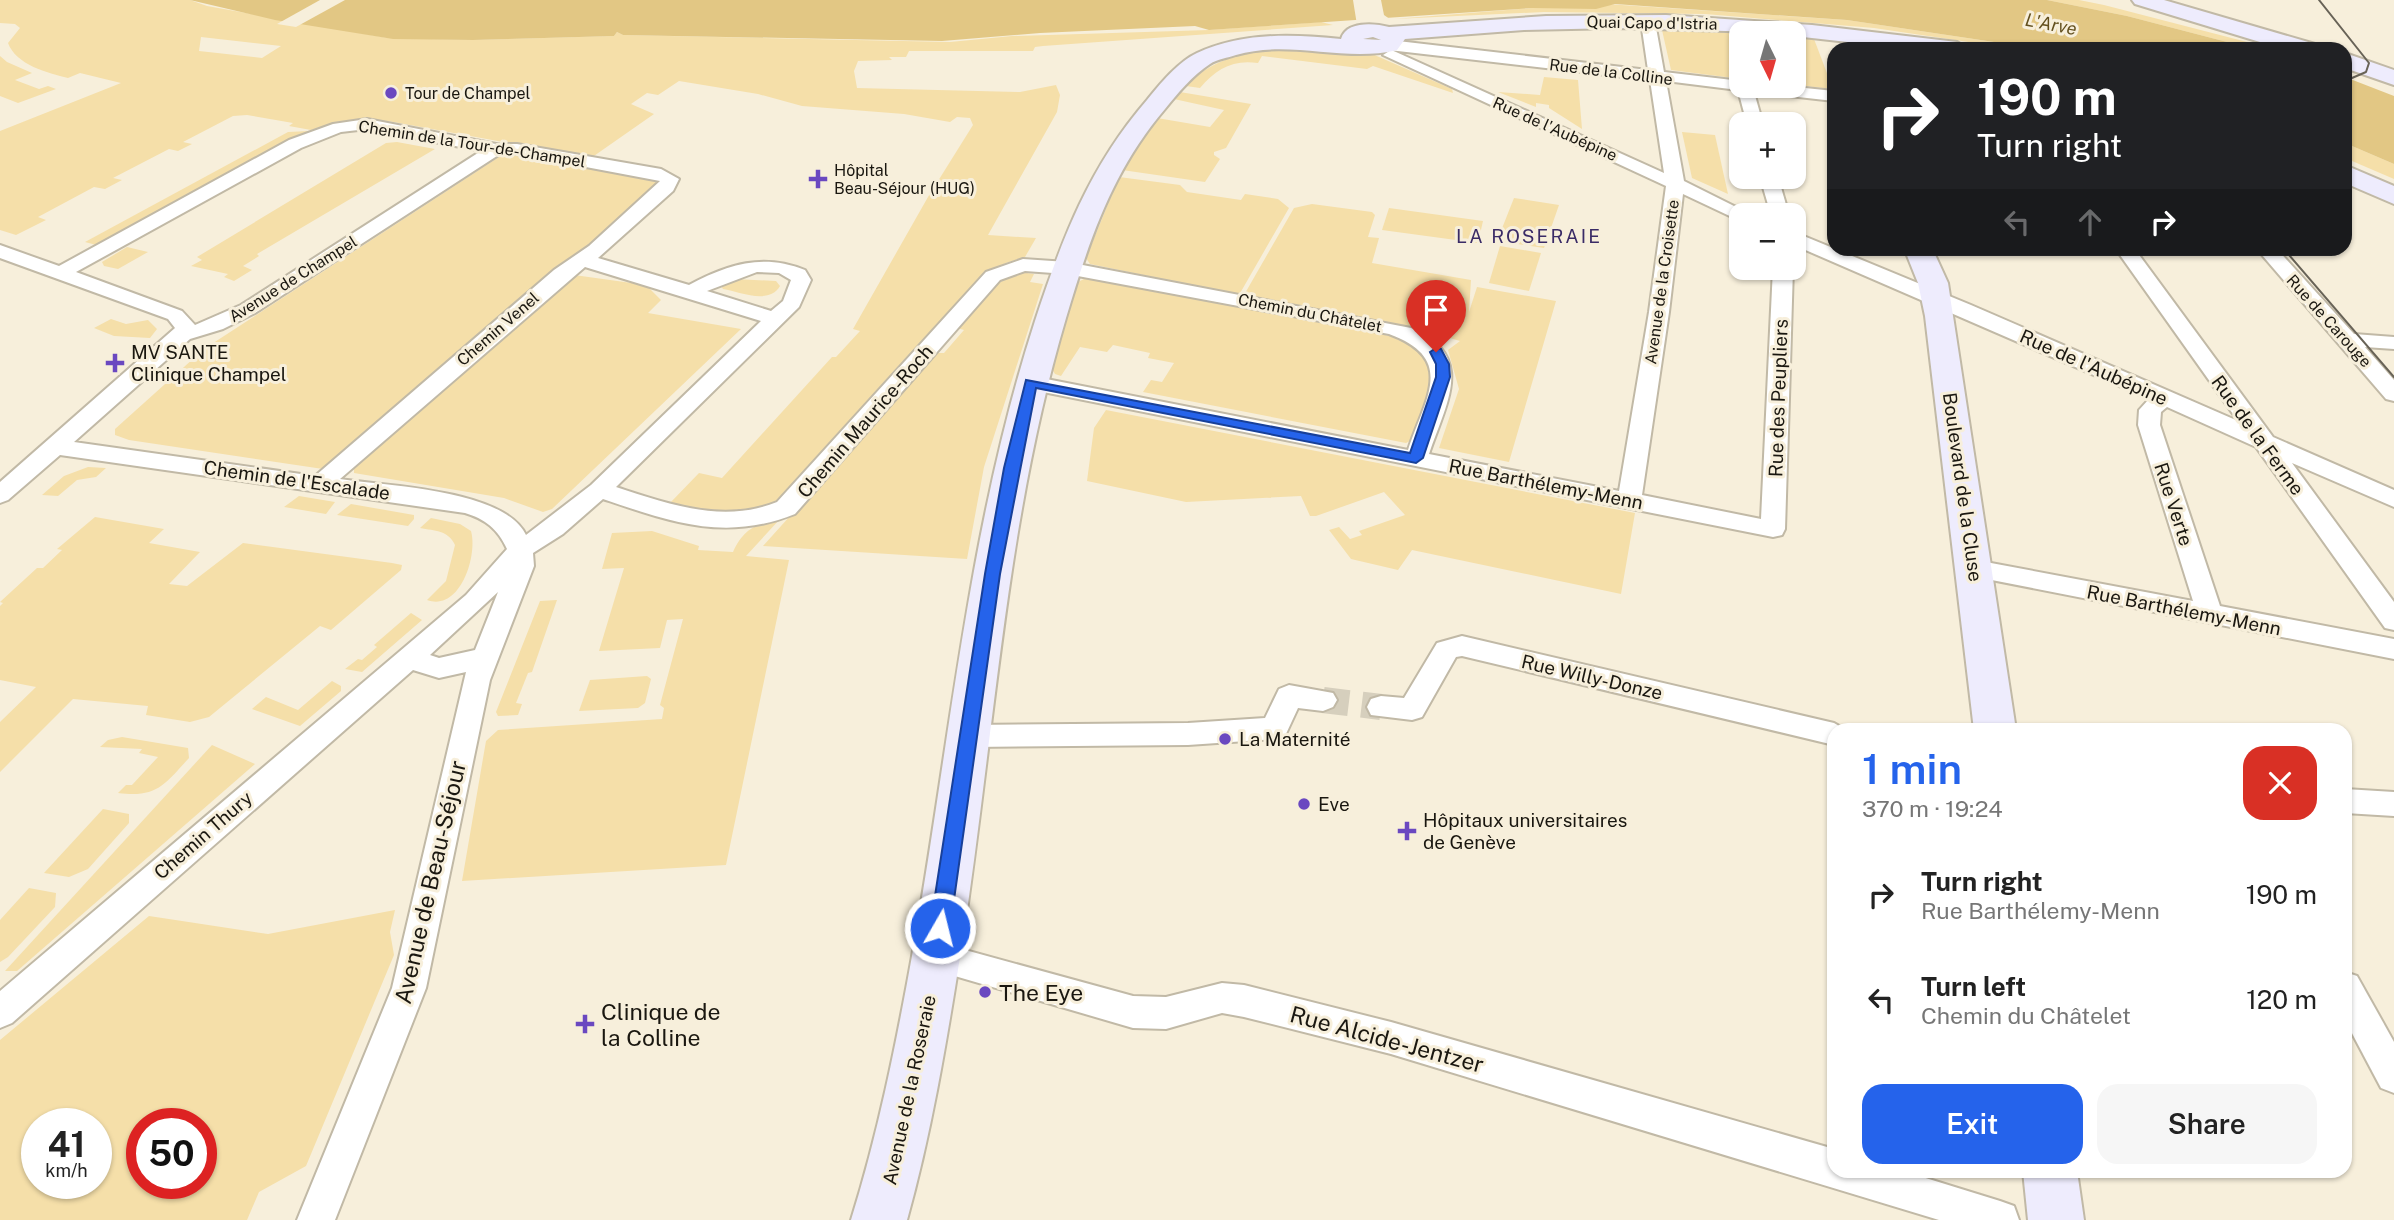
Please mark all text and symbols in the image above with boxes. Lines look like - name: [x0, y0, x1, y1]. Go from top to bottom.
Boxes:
- water label: L'Arve: [2023, 9, 2079, 39]
- street label: Quai Capo d'Istria: [1586, 12, 1718, 34]
- north arrow: [1729, 21, 1806, 98]
- map controls: [1729, 21, 1806, 280]
- street label: Rue de la Colline: [1548, 55, 1674, 89]
- text: 190 m: [1977, 68, 2117, 126]
- icon: right: [1862, 70, 1953, 161]
- place label: Tour de Champel: [405, 84, 531, 103]
- marker: Tour de Champel: [383, 85, 399, 101]
- street label: Rue de l'Aubépine: [1490, 93, 1620, 165]
- button: +: [1729, 112, 1806, 189]
- street label: Chemin de la Tour-de-Champel: [357, 117, 587, 171]
- text: Turn right: [1977, 127, 2122, 164]
- place label: Hôpital Beau-Séjour (HUG): [834, 161, 975, 198]
- marker: Hôpital Beau-Séjour (HUG): [808, 169, 828, 189]
- street label: Avenue de la Croisette: [1641, 199, 1683, 365]
- button: −: [1729, 203, 1806, 280]
- icon: left: [1998, 203, 2036, 241]
- icon: ahead: [2071, 203, 2109, 241]
- icon: right: [2144, 203, 2182, 241]
- district label: LA ROSERAIE: [1456, 225, 1602, 247]
- street label: Avenue de Champel: [226, 232, 361, 326]
- street label: Rue de Carouge: [2282, 271, 2376, 371]
- pin: [1406, 280, 1466, 352]
- street label: Chemin Venel: [453, 288, 543, 370]
- street label: Chemin du Châtelet: [1237, 290, 1383, 336]
- icon: arrive: [1417, 291, 1455, 329]
- street label: Rue des Peupliers: [1764, 319, 1792, 477]
- street label: Rue de l'Aubépine: [2017, 325, 2171, 409]
- street label: Chemin Maurice-Roch: [793, 340, 937, 502]
- place label: MV SANTE Clinique Champel: [131, 341, 287, 385]
- marker: MV SANTE Clinique Champel: [105, 353, 125, 373]
- street label: Rue de la Ferme: [2207, 371, 2309, 499]
- street label: Boulevard de la Cluse: [1939, 391, 1987, 583]
- street label: Rue Barthélemy-Menn: [1447, 454, 1645, 514]
- street label: Chemin de l'Escalade: [202, 456, 392, 504]
- street label: Rue Verte: [2150, 460, 2198, 548]
- street label: Rue Barthélemy-Menn: [2085, 580, 2283, 640]
- street label: Rue Willy-Donze: [1519, 650, 1665, 704]
- place label: La Maternité: [1239, 728, 1351, 750]
- marker: La Maternité: [1217, 731, 1233, 747]
- text: 1 min: [1862, 744, 1962, 793]
- button: close: [2243, 746, 2317, 820]
- street label: Avenue de Beau-Séjour: [389, 758, 471, 1006]
- street label: Chemin Thury: [149, 786, 257, 884]
- place label: Eve: [1318, 793, 1350, 815]
- text: 370 m · 19:24: [1862, 795, 2003, 822]
- marker: Eve: [1296, 796, 1312, 812]
- place label: Hôpitaux universitaires de Genève: [1423, 809, 1627, 853]
- marker: Hôpitaux universitaires de Genève: [1397, 821, 1417, 841]
- text: Turn right: [1921, 866, 2043, 897]
- icon: right: [1862, 876, 1900, 914]
- text: 190 m: [2246, 879, 2317, 910]
- position arrow: [903, 891, 977, 965]
- text: Rue Barthélemy-Menn: [1921, 897, 2160, 924]
- text: Turn left: [1921, 971, 2026, 1002]
- place label: The Eye: [999, 979, 1083, 1006]
- icon: left: [1862, 981, 1900, 1019]
- marker: The Eye: [977, 984, 993, 1000]
- text: 120 m: [2246, 984, 2317, 1015]
- street label: Avenue de la Roseraie: [878, 993, 940, 1187]
- place label: Clinique de la Colline: [601, 998, 720, 1051]
- street label: Rue Alcide-Jentzer: [1287, 1000, 1487, 1078]
- text: Chemin du Châtelet: [1921, 1002, 2131, 1029]
- marker: Clinique de la Colline: [575, 1014, 595, 1034]
- button: Exit: [1862, 1084, 2083, 1164]
- button: Share: [2097, 1084, 2317, 1164]
- speed limit sign: 50: [126, 1108, 217, 1199]
- text: 41: [48, 1124, 85, 1165]
- text: km/h: [45, 1160, 88, 1181]

